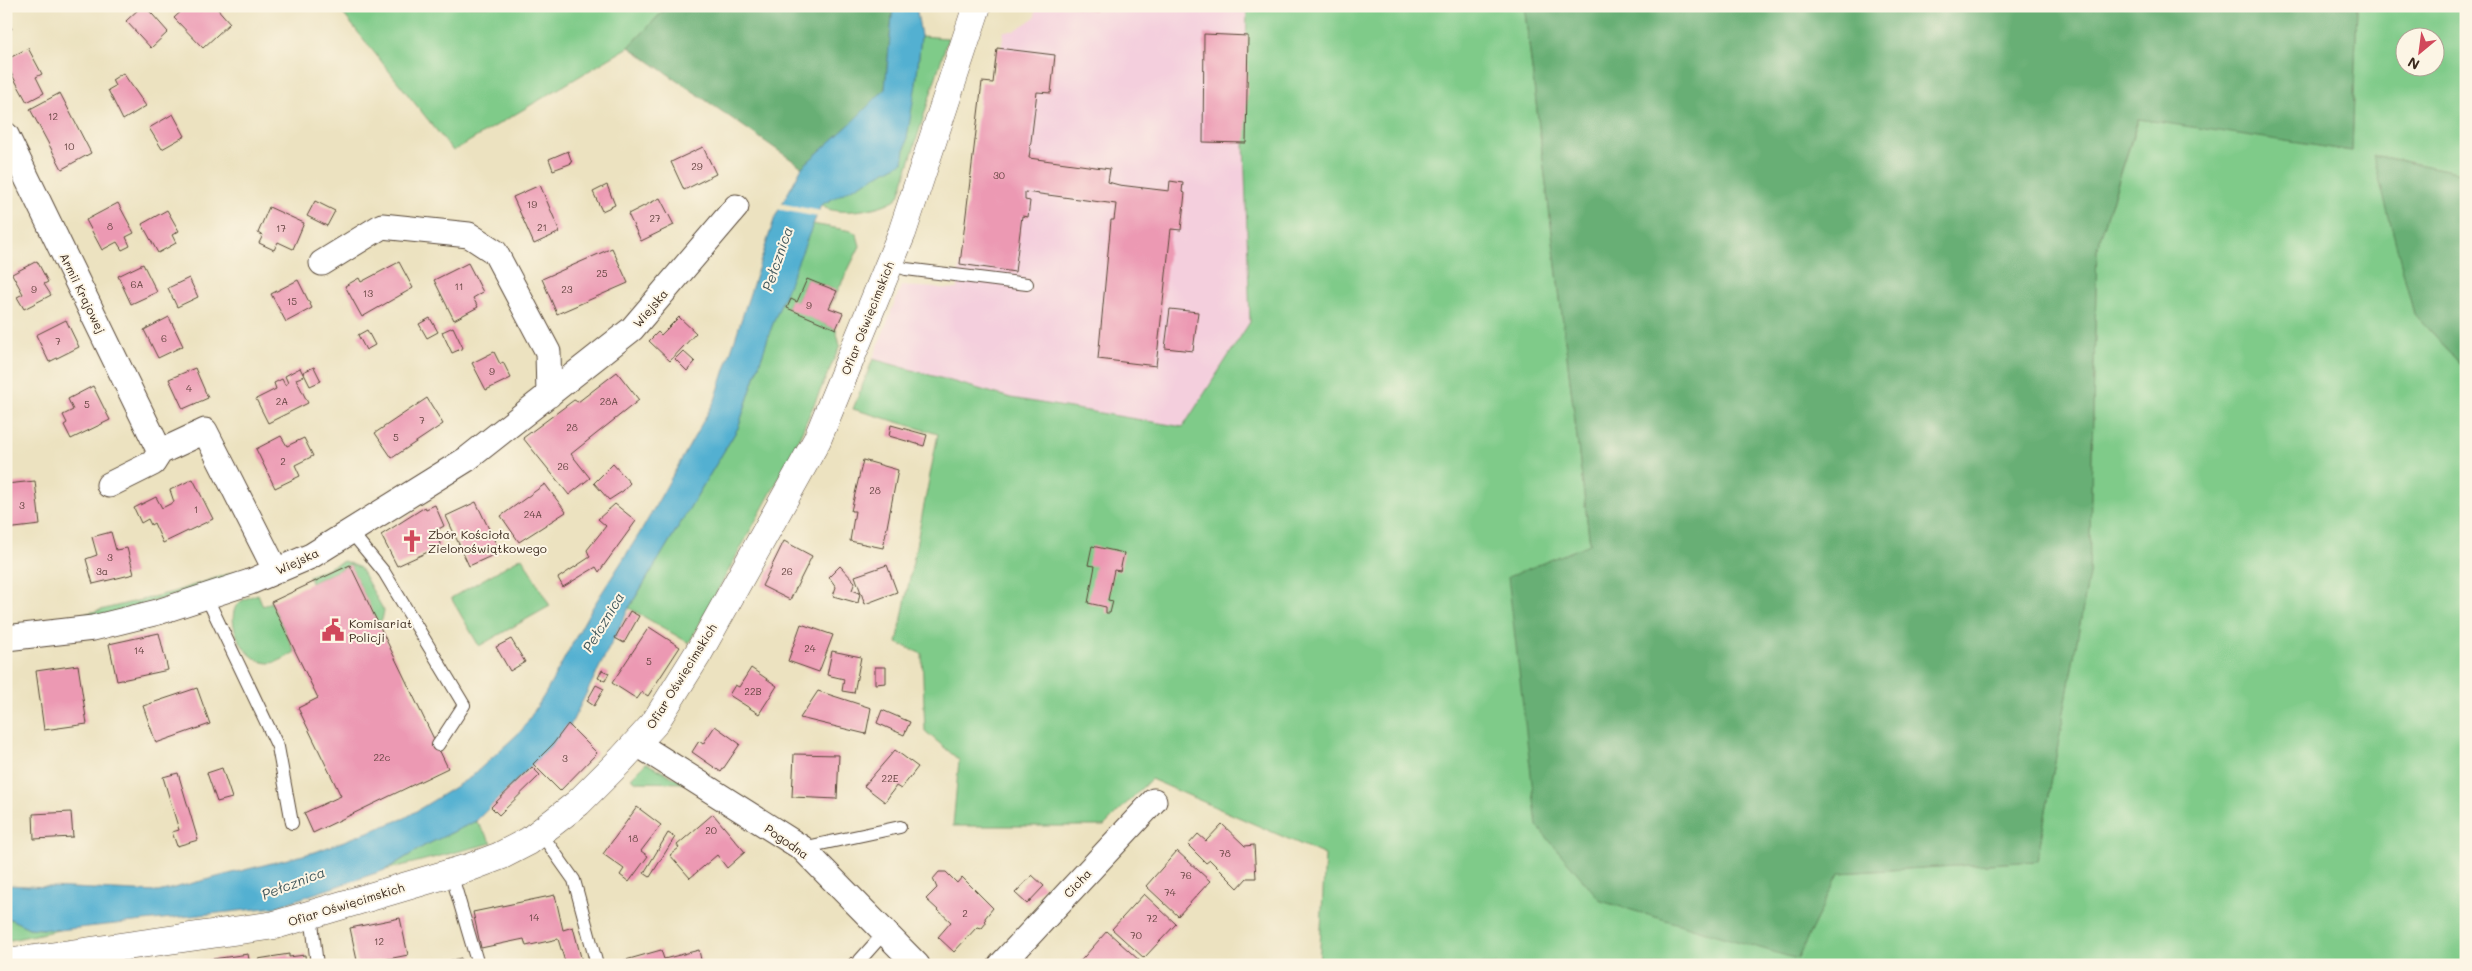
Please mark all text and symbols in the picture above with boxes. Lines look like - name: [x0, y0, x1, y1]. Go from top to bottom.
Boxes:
- north arrow: [2394, 28, 2444, 78]
- text: N: [2404, 53, 2423, 75]
- house number: 12: [48, 109, 58, 123]
- house number: 10: [64, 139, 74, 153]
- house number: 29: [691, 159, 703, 173]
- house number: 30: [993, 168, 1005, 182]
- house number: 19: [527, 197, 537, 211]
- house number: 27: [649, 211, 661, 225]
- house number: 8: [107, 219, 113, 233]
- house number: 21: [537, 220, 547, 234]
- house number: 17: [276, 221, 286, 235]
- water label: Pełcznica: [757, 224, 797, 294]
- street label: Armii Krajowej: [57, 250, 109, 336]
- street label: Ofiar Oświęcimskich: [837, 259, 897, 377]
- house number: 25: [596, 266, 608, 280]
- house number: 6A: [131, 277, 144, 291]
- house number: 11: [455, 279, 463, 293]
- house number: 9: [31, 282, 37, 296]
- house number: 23: [561, 282, 573, 296]
- house number: 13: [363, 286, 373, 300]
- street label: Wiejska: [629, 286, 671, 330]
- house number: 15: [287, 294, 297, 308]
- house number: 9: [806, 298, 812, 312]
- house number: 6: [161, 331, 167, 345]
- house number: 7: [55, 334, 61, 348]
- house number: 9: [489, 364, 495, 378]
- house number: 4: [186, 381, 192, 395]
- house number: 2A: [276, 394, 288, 408]
- house number: 28A: [600, 394, 618, 408]
- house number: 5: [84, 397, 90, 411]
- house number: 7: [419, 413, 425, 427]
- house number: 28: [566, 420, 578, 434]
- house number: 5: [393, 430, 399, 444]
- house number: 2: [280, 454, 286, 468]
- house number: 26: [557, 459, 569, 473]
- house number: 28: [869, 483, 881, 497]
- house number: 3: [19, 498, 25, 512]
- house number: 1: [194, 502, 198, 516]
- house number: 24A: [524, 507, 542, 521]
- place label: Zbór Kościoła Zielonoświątkowego: [428, 526, 547, 556]
- church icon: Zbór Kościoła Zielonoświątkowego: [399, 528, 425, 554]
- street label: Wiejska: [273, 544, 321, 578]
- house number: 3: [107, 550, 113, 564]
- house number: 3a: [96, 564, 108, 578]
- house number: 26: [781, 564, 793, 578]
- water label: Pełcznica: [578, 589, 628, 655]
- place label: Komisariat Policji: [349, 615, 412, 645]
- public building icon: Komisariat Policji: [320, 617, 346, 643]
- street label: Ofiar Oświęcimskich: [642, 620, 720, 732]
- house number: 24: [804, 641, 816, 655]
- house number: 14: [134, 643, 144, 657]
- house number: 5: [646, 654, 652, 668]
- house number: 22B: [744, 684, 762, 698]
- house number: 22c: [373, 750, 391, 764]
- house number: 3: [562, 751, 568, 765]
- house number: 22E: [882, 771, 899, 785]
- street label: Pogodna: [762, 820, 812, 862]
- house number: 20: [705, 823, 717, 837]
- house number: 18: [628, 831, 638, 845]
- house number: 78: [1219, 846, 1231, 860]
- water label: Pełcznica: [259, 862, 327, 904]
- street label: Cicha: [1060, 865, 1094, 901]
- house number: 76: [1180, 868, 1192, 882]
- street label: Ofiar Oświęcimskich: [286, 879, 406, 929]
- house number: 74: [1164, 885, 1176, 899]
- house number: 2: [962, 906, 968, 920]
- house number: 14: [529, 910, 539, 924]
- house number: 72: [1146, 911, 1158, 925]
- house number: 70: [1130, 928, 1142, 942]
- house number: 12: [374, 934, 384, 948]

